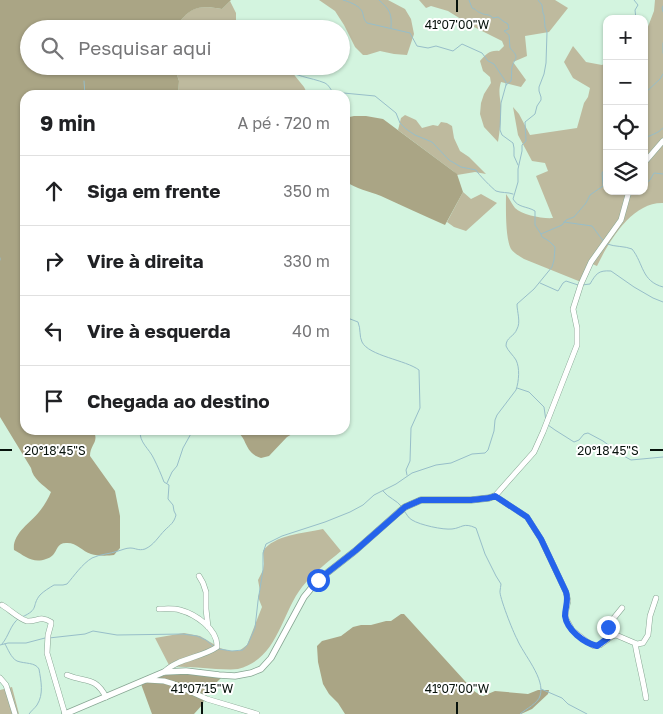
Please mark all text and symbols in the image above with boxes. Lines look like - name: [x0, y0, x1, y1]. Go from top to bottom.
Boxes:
- map controls: [603, 15, 648, 195]
- button: +: [603, 15, 648, 60]
- text: 41°07'00"W: [425, 17, 490, 32]
- search box: [20, 20, 350, 75]
- icon: search: [38, 34, 66, 62]
- text: Pesquisar aqui: [78, 36, 212, 59]
- button: −: [603, 60, 648, 105]
- button: locate: [603, 105, 648, 150]
- text: 9 min: [40, 110, 95, 136]
- text: A pé · 720 m: [238, 113, 330, 133]
- button: layers: [603, 150, 648, 195]
- icon: ahead: [40, 177, 68, 205]
- text: Siga em frente: [87, 179, 221, 202]
- text: 350 m: [283, 181, 330, 201]
- icon: right: [40, 247, 68, 275]
- text: Vire à direita: [87, 249, 204, 272]
- text: 330 m: [283, 251, 330, 271]
- icon: left: [40, 317, 68, 345]
- text: Vire à esquerda: [87, 319, 230, 342]
- text: 40 m: [292, 321, 330, 341]
- icon: arrive: [40, 387, 68, 415]
- text: Chegada ao destino: [87, 389, 270, 412]
- text: 20°18'45"S: [24, 443, 86, 458]
- text: 20°18'45"S: [577, 443, 639, 458]
- route start: [307, 569, 330, 592]
- route end: [597, 616, 620, 639]
- text: 41°07'15"W: [171, 681, 234, 696]
- text: 41°07'00"W: [425, 681, 490, 696]

